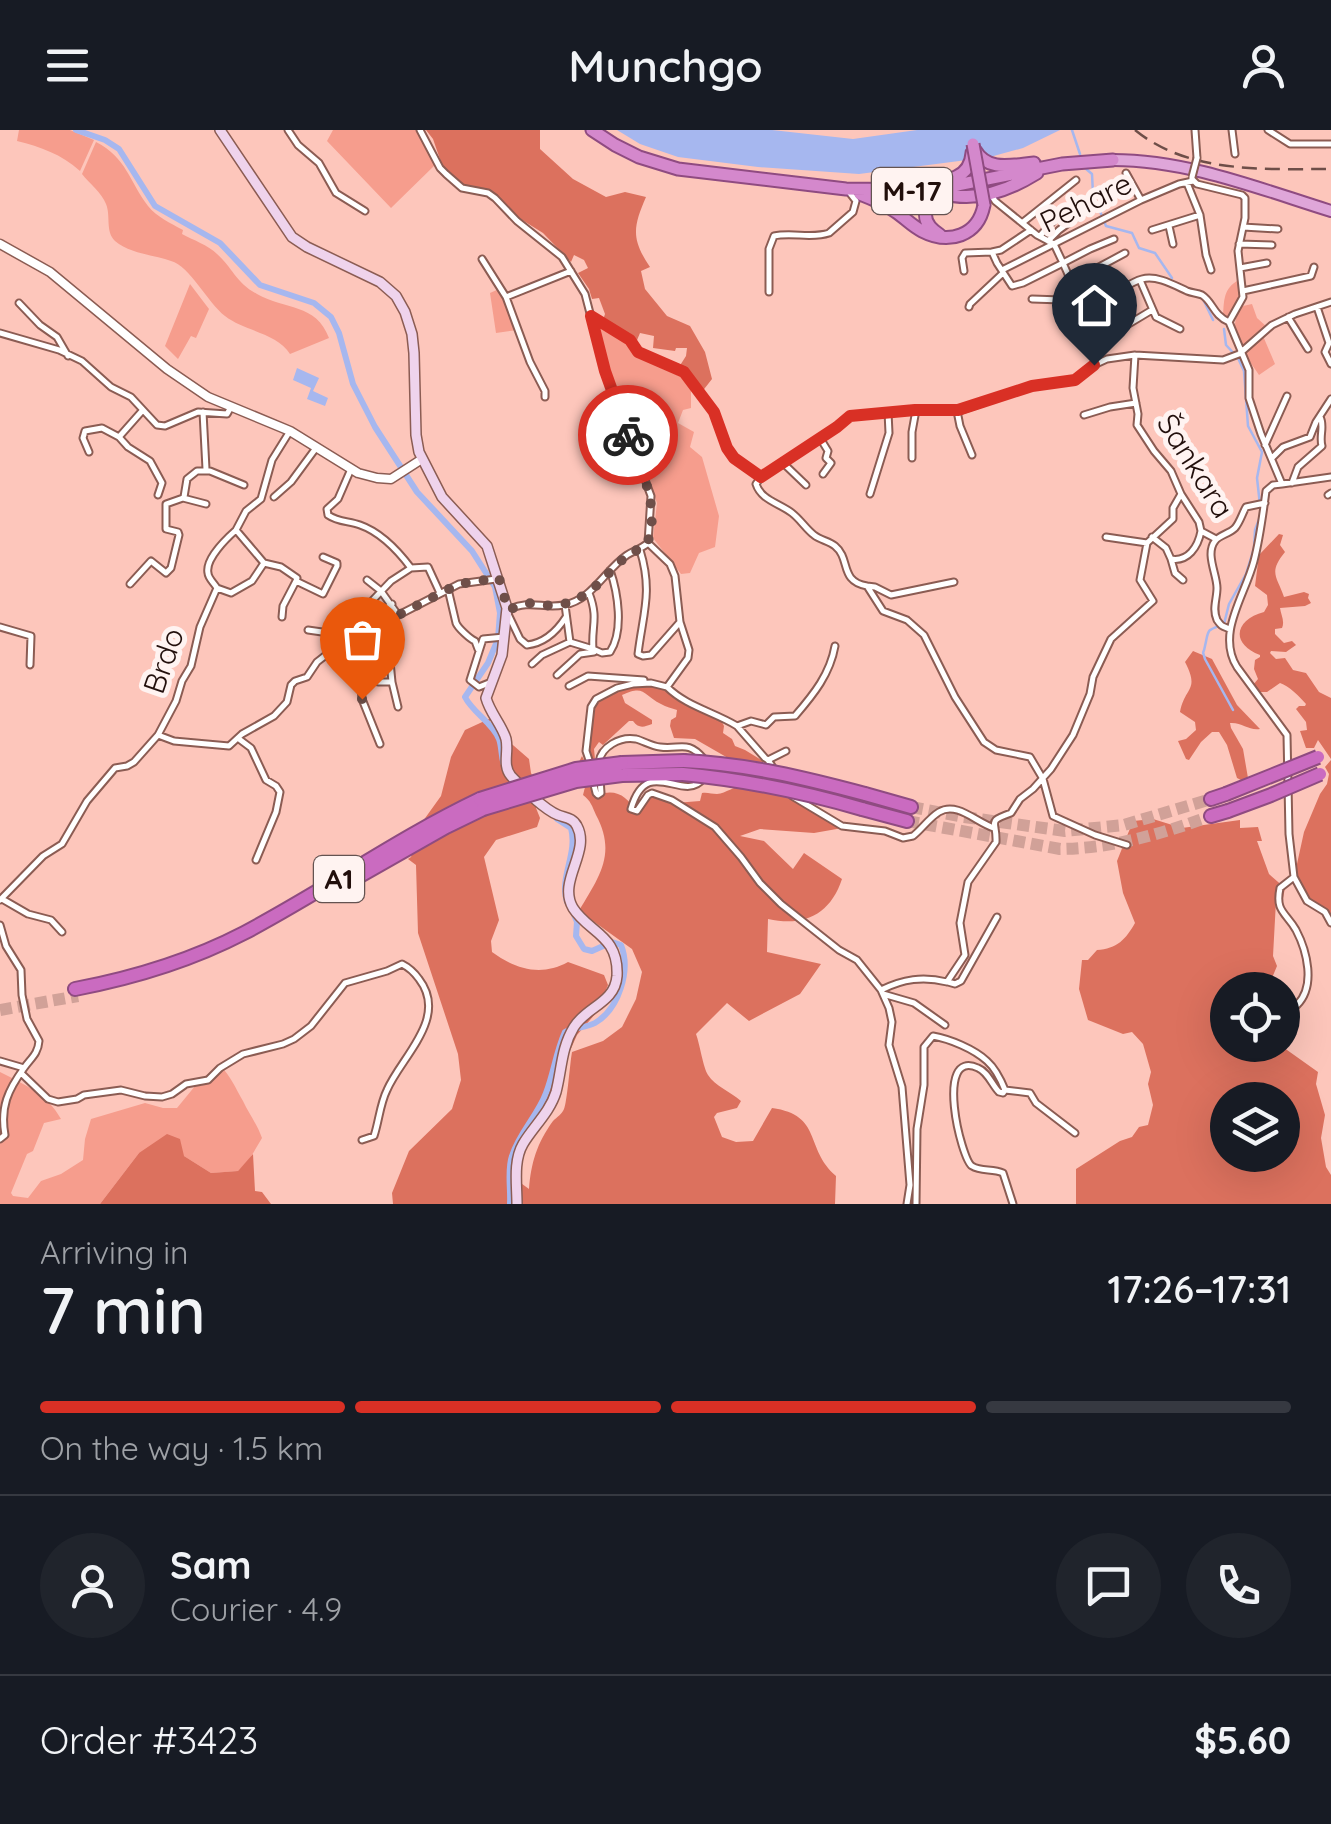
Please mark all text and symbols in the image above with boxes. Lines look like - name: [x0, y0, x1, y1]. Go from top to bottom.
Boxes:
- text: Munchgo: [568, 37, 763, 93]
- icon: menu: [40, 38, 95, 93]
- icon: person: [1236, 38, 1291, 93]
- street label: Pehare: [1033, 164, 1138, 241]
- road number: M-17: [872, 168, 952, 214]
- pin: [1052, 263, 1137, 366]
- icon: home: [1067, 278, 1122, 333]
- courier: [578, 385, 678, 485]
- street label: Šankara: [1149, 406, 1243, 525]
- icon: bike: [601, 408, 656, 463]
- pin: [320, 597, 405, 700]
- icon: bag: [335, 612, 390, 667]
- street label: Brdo: [134, 623, 192, 698]
- road number: A1: [314, 856, 364, 902]
- map controls: [1210, 972, 1300, 1172]
- button: locate: [1210, 972, 1300, 1062]
- button: layers: [1210, 1082, 1300, 1172]
- text: Arriving in: [40, 1232, 189, 1272]
- text: 17:26–17:31: [1108, 1265, 1291, 1313]
- text: 7 min: [40, 1269, 206, 1350]
- text: On the way · 1.5 km: [40, 1428, 323, 1468]
- button: person: [40, 1533, 145, 1638]
- button: chat: [1056, 1533, 1161, 1638]
- button: phone: [1186, 1533, 1291, 1638]
- text: Sam: [170, 1541, 252, 1589]
- text: Courier · 4.9: [170, 1589, 342, 1629]
- text: Order #3423: [40, 1716, 258, 1764]
- text: $5.60: [1194, 1716, 1291, 1764]

